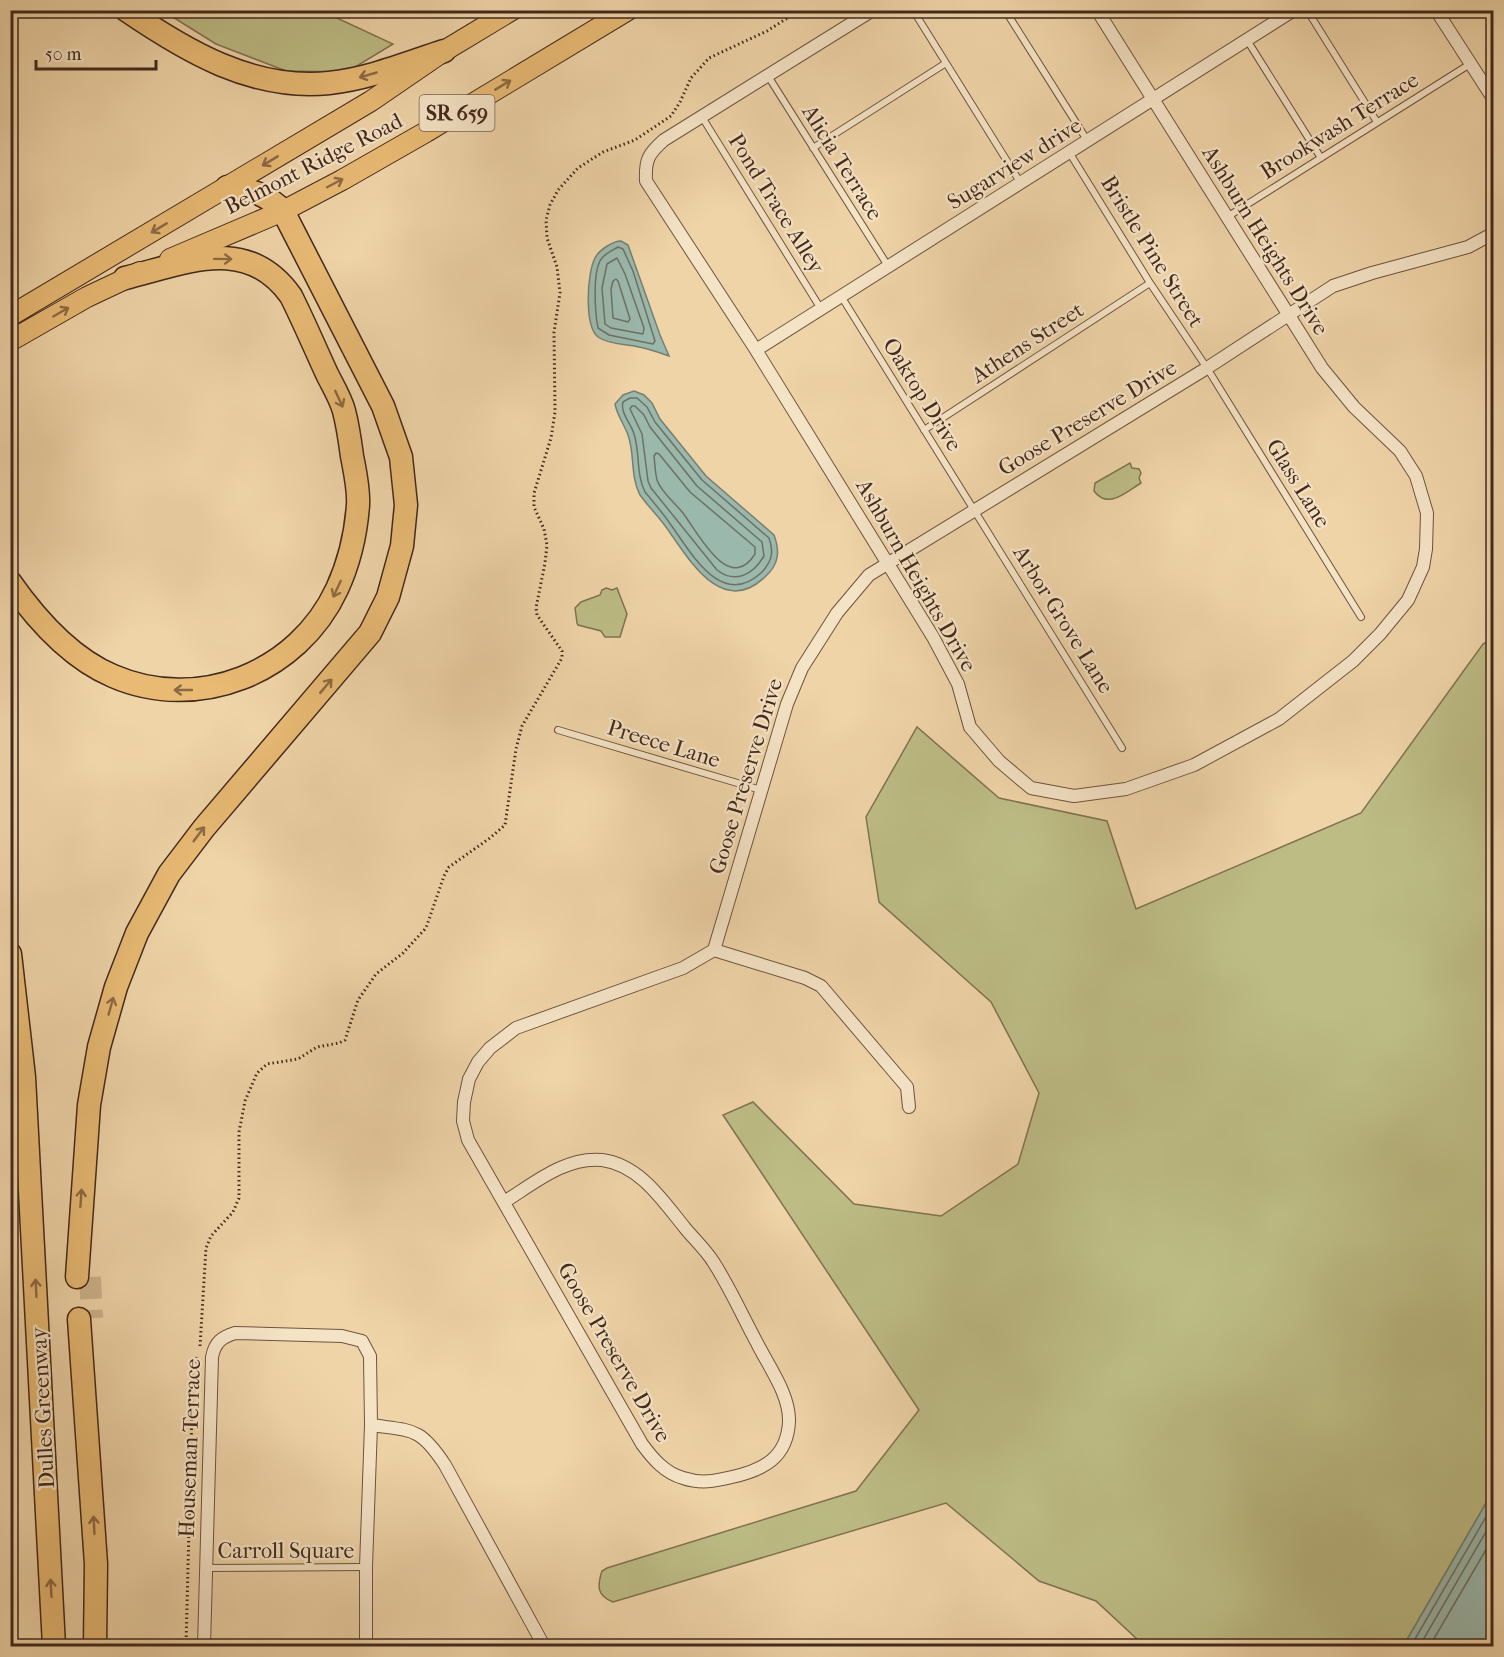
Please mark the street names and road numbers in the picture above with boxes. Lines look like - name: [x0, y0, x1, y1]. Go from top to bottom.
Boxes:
- street label: Brookwash Terrace: [1256, 67, 1424, 185]
- road number: SR 659: [420, 95, 494, 131]
- street label: Alicia Terrace: [796, 99, 888, 225]
- street label: Belmont Ridge Road: [220, 107, 408, 220]
- street label: Sugarview drive: [943, 112, 1086, 215]
- street label: Pond Trace Alley: [723, 129, 830, 279]
- street label: Ashburn Heights Drive: [1196, 140, 1334, 340]
- street label: Bristle Pine Street: [1095, 171, 1209, 332]
- street label: Athens Street: [966, 297, 1089, 389]
- street label: Oaktop Drive: [877, 333, 967, 456]
- street label: Goose Preserve Drive: [994, 354, 1181, 481]
- street label: Glass Lane: [1261, 434, 1336, 533]
- street label: Ashburn Heights Drive: [850, 474, 982, 676]
- street label: Arbor Grove Lane: [1007, 540, 1119, 698]
- street label: Goose Preserve Drive: [704, 675, 788, 877]
- street label: Preece Lane: [604, 714, 723, 773]
- street label: Goose Preserve Drive: [552, 1258, 676, 1447]
- street label: Dulles Greenway: [26, 1325, 60, 1489]
- street label: Houseman Terrace: [174, 1358, 206, 1538]
- street label: Carroll Square: [218, 1538, 355, 1564]

